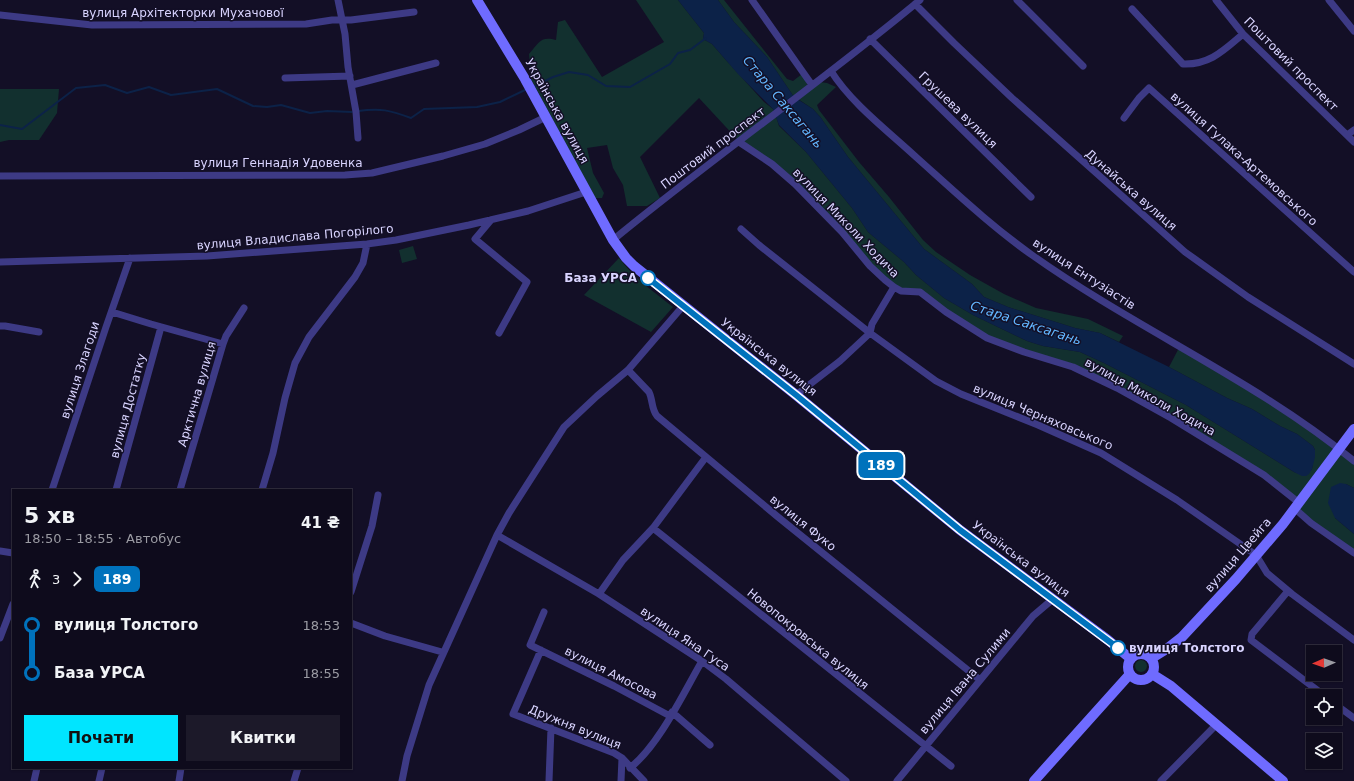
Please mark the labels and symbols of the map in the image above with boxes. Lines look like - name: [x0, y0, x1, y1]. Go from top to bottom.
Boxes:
- street label: вулиця Архітекторки Мухачової: [82, 6, 284, 20]
- street label: Поштовий проспект: [1241, 14, 1341, 114]
- water label: Стара Саксагань: [740, 53, 826, 151]
- street label: Українська вулиця: [522, 56, 592, 166]
- street label: Грушева вулиця: [916, 69, 1000, 151]
- street label: вулиця Гулака-Артемовського: [1168, 89, 1320, 229]
- street label: Поштовий проспект: [658, 104, 768, 192]
- street label: Дунайська вулиця: [1082, 146, 1180, 234]
- street label: вулиця Геннадія Удовенка: [193, 156, 363, 170]
- street label: вулиця Миколи Ходича: [790, 165, 902, 281]
- street label: вулиця Владислава Погорілого: [196, 221, 394, 253]
- street label: вулиця Ентузіастів: [1030, 236, 1138, 312]
- marker: База УРСА: [640, 270, 656, 286]
- place label: База УРСА: [564, 271, 638, 285]
- water label: Стара Саксагань: [969, 298, 1083, 348]
- street label: Українська вулиця: [718, 315, 820, 399]
- street label: вулиця Злагоди: [58, 320, 102, 420]
- street label: Арктична вулиця: [175, 340, 219, 448]
- street label: вулиця Достатку: [107, 352, 149, 460]
- street label: вулиця Миколи Ходича: [1082, 355, 1218, 439]
- street label: вулиця Черняховського: [971, 381, 1115, 453]
- line badge: 189: [858, 452, 904, 478]
- street label: вулиця Фуко: [767, 492, 839, 554]
- street label: вулиця Цвейга: [1202, 515, 1274, 595]
- street label: Українська вулиця: [970, 518, 1072, 600]
- street label: Новопокровська вулиця: [744, 586, 872, 692]
- street label: вулиця Яна Гуса: [638, 604, 732, 674]
- street label: вулиця Івана Сулими: [917, 625, 1013, 737]
- marker: вулиця Толстого: [1110, 640, 1126, 656]
- place label: вулиця Толстого: [1129, 641, 1244, 655]
- street label: вулиця Амосова: [562, 644, 660, 702]
- north arrow: [1306, 645, 1342, 681]
- street label: Дружня вулиця: [527, 702, 623, 752]

